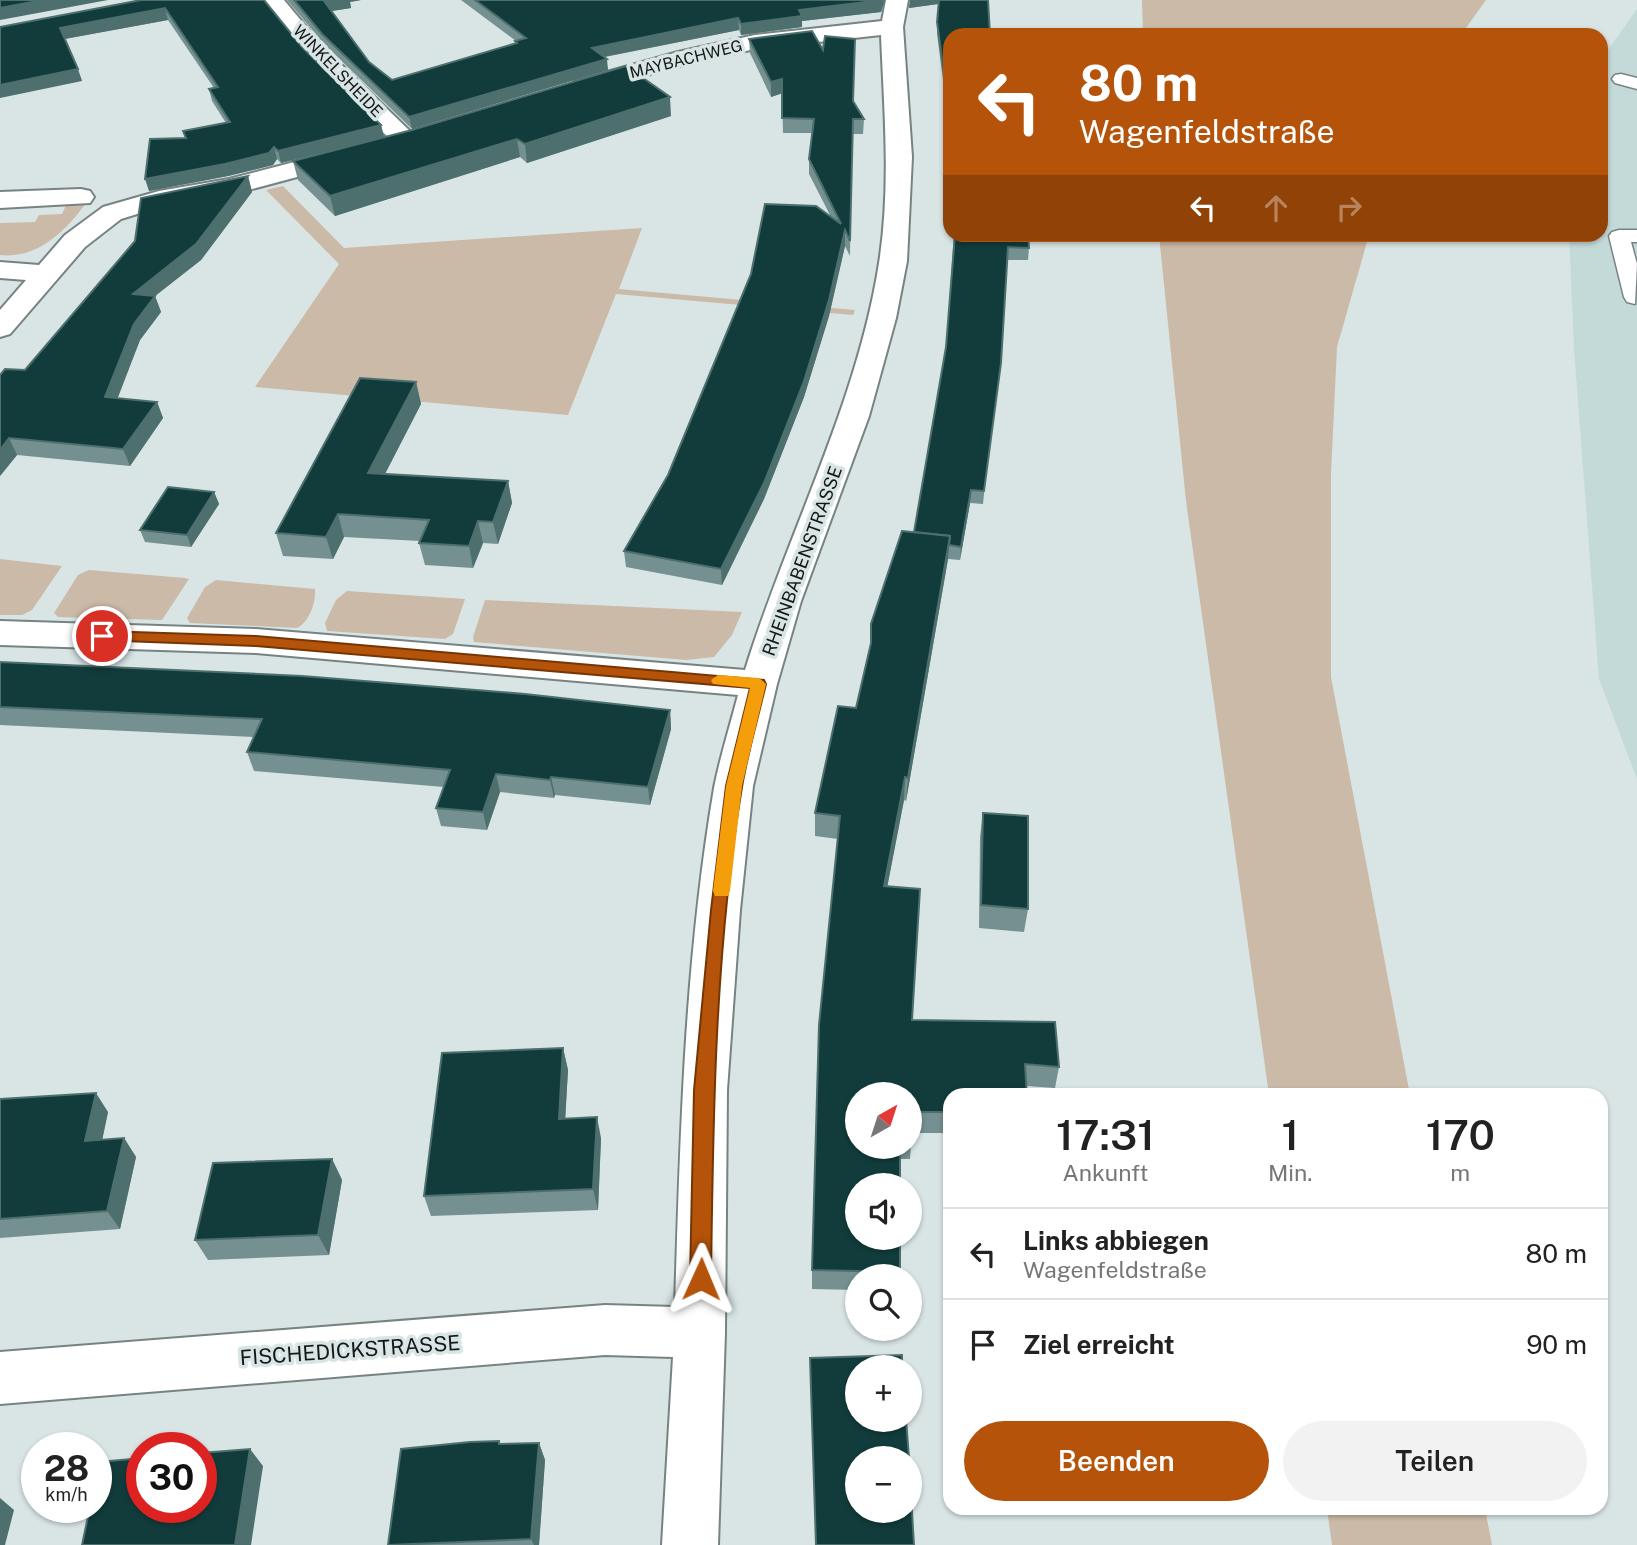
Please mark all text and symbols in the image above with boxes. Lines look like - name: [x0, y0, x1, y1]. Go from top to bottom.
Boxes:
- street label: WINKELSHEIDE: [289, 21, 387, 121]
- street label: MAYBACHWEG: [628, 36, 744, 82]
- text: 80 m: [1079, 54, 1198, 112]
- icon: left: [964, 56, 1055, 147]
- text: Wagenfeldstraße: [1079, 113, 1335, 150]
- icon: left: [1184, 189, 1222, 227]
- icon: ahead: [1257, 189, 1295, 227]
- icon: right: [1330, 189, 1368, 227]
- street label: RHEINBABENSTRASSE: [758, 463, 846, 659]
- pin: [72, 606, 132, 666]
- icon: arrive: [83, 617, 121, 655]
- north arrow: [845, 1082, 922, 1158]
- map controls: [845, 1082, 922, 1523]
- text: 17:31: [1056, 1110, 1155, 1159]
- text: 1: [1281, 1110, 1299, 1159]
- text: 170: [1426, 1110, 1495, 1159]
- text: Ankunft: [1062, 1159, 1148, 1186]
- text: Min.: [1268, 1159, 1313, 1186]
- text: m: [1450, 1159, 1470, 1186]
- button: sound: [845, 1173, 922, 1250]
- text: Links abbiegen: [1023, 1225, 1209, 1256]
- icon: left: [964, 1235, 1002, 1273]
- text: 80 m: [1526, 1238, 1587, 1269]
- position arrow: [664, 1242, 738, 1316]
- text: Wagenfeldstraße: [1023, 1256, 1207, 1283]
- button: search: [845, 1264, 922, 1341]
- icon: arrive: [964, 1326, 1002, 1364]
- text: Ziel erreicht: [1023, 1329, 1175, 1360]
- text: 90 m: [1526, 1329, 1587, 1360]
- street label: FISCHEDICKSTRASSE: [239, 1330, 461, 1370]
- button: +: [845, 1355, 922, 1432]
- button: Beenden: [964, 1421, 1269, 1501]
- button: Teilen: [1283, 1421, 1587, 1501]
- speed limit sign: 30: [126, 1432, 217, 1523]
- button: −: [845, 1446, 922, 1523]
- text: 28: [44, 1448, 89, 1489]
- text: km/h: [45, 1484, 88, 1505]

